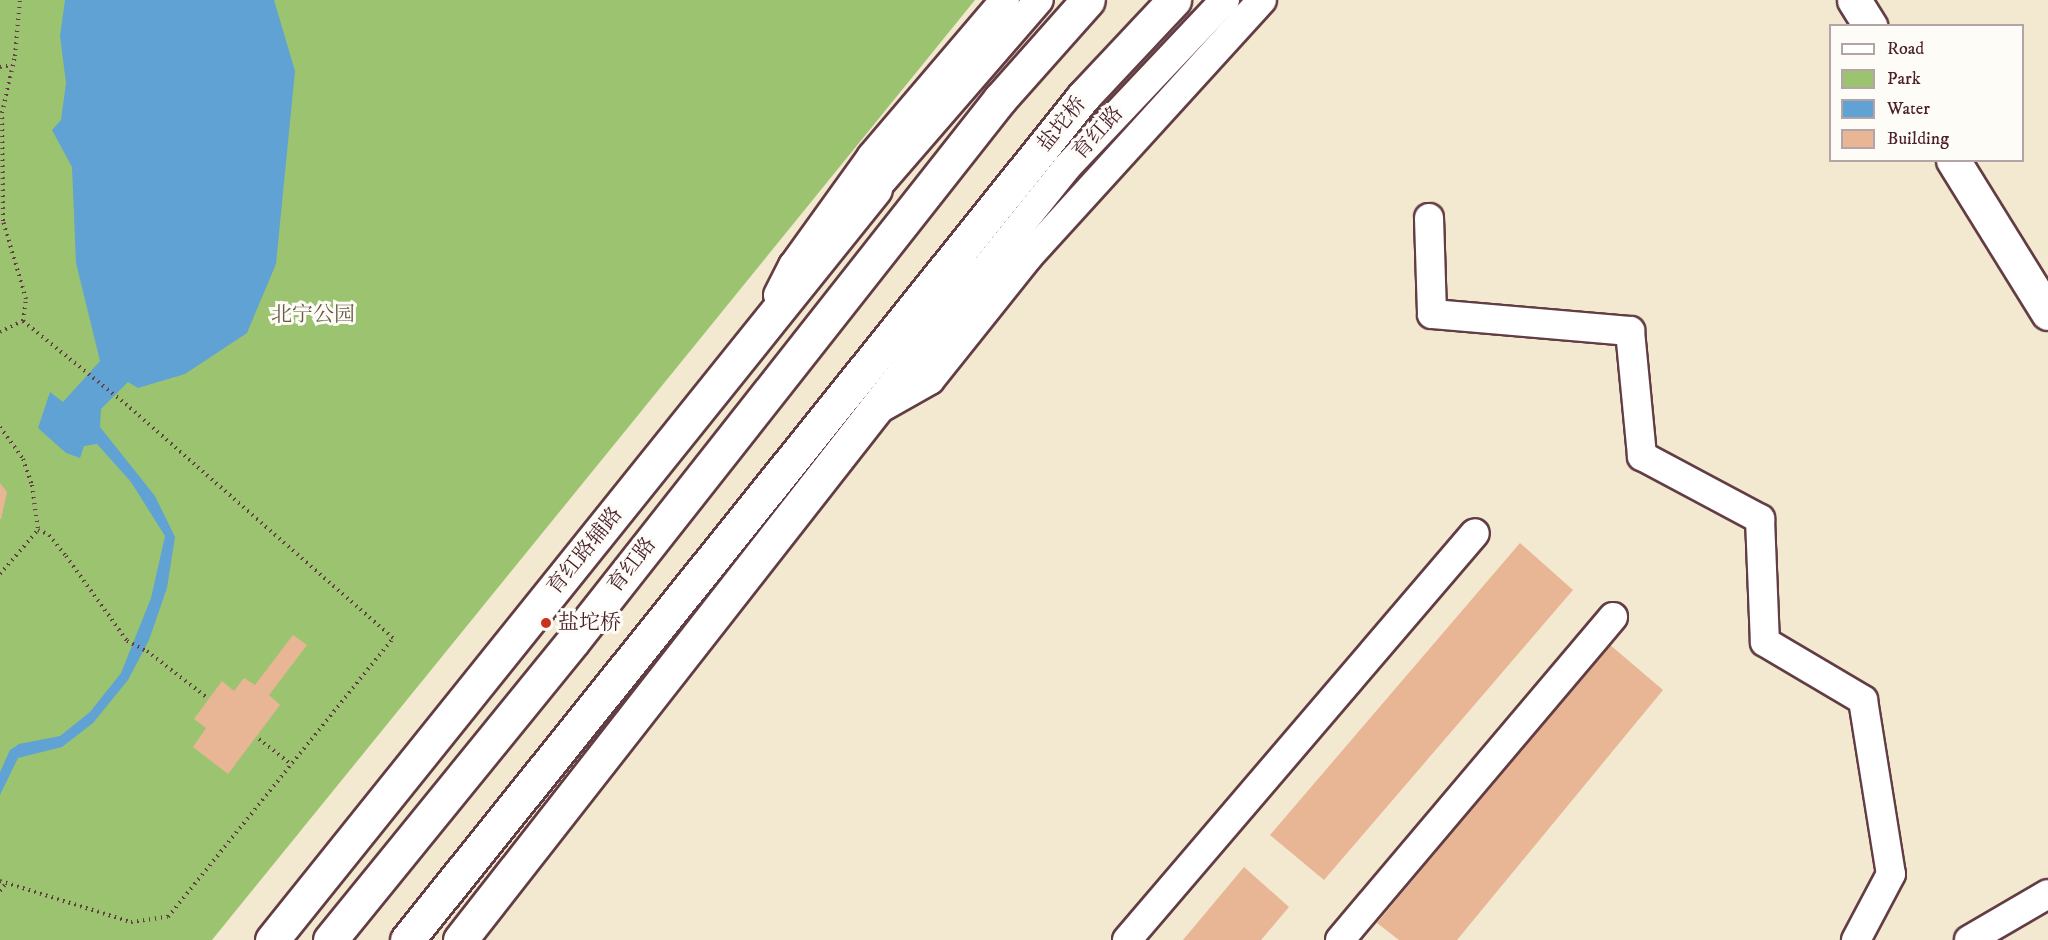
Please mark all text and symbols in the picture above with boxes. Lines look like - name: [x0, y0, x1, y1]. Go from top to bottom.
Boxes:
- legend: [1829, 24, 2024, 162]
- text: Road: [1887, 38, 1924, 60]
- text: Park: [1887, 68, 1921, 90]
- street label: 盐坨桥: [1032, 92, 1092, 156]
- text: Water: [1887, 98, 1930, 120]
- street label: 育红路: [1068, 101, 1128, 165]
- text: Building: [1887, 128, 1949, 150]
- park label: 北宁公园: [271, 302, 355, 328]
- street label: 育红路辅路: [542, 502, 628, 600]
- street label: 育红路: [603, 532, 661, 598]
- place label: 盐坨桥: [558, 610, 621, 636]
- marker: 盐坨桥: [539, 616, 553, 630]

